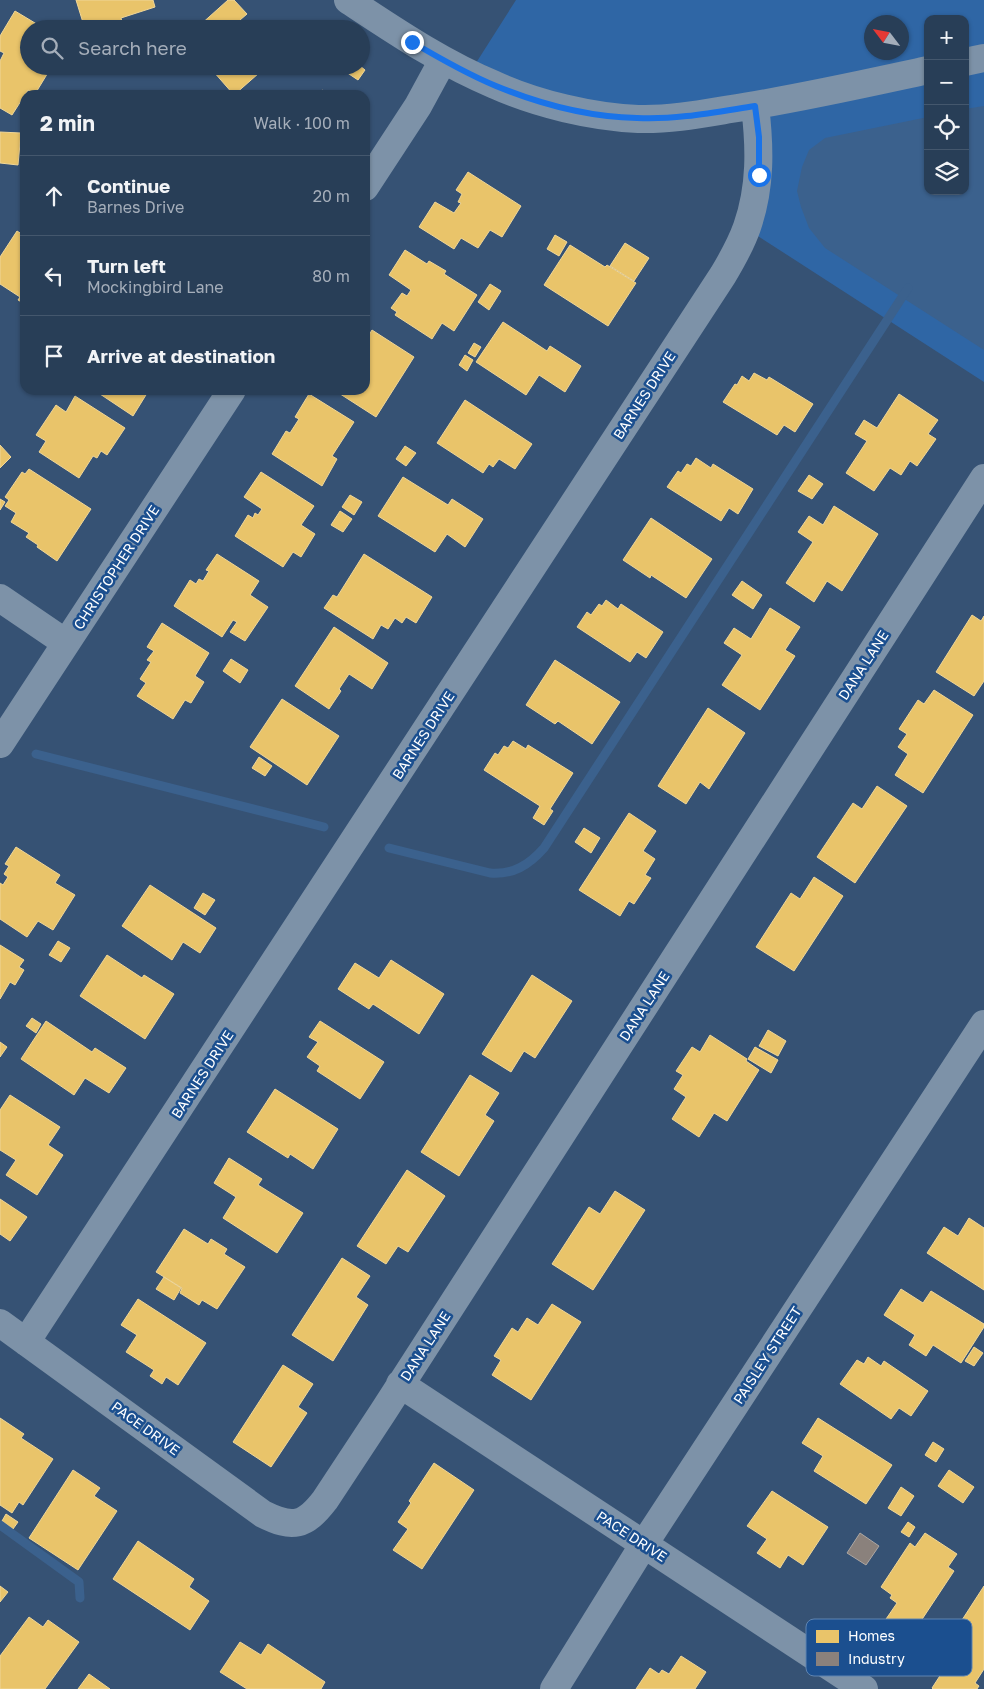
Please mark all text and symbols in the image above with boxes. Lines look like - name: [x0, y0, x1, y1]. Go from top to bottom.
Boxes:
- north arrow: [864, 15, 909, 60]
- map controls: [924, 15, 969, 195]
- button: +: [924, 15, 969, 60]
- search box: [20, 20, 370, 75]
- route end: [401, 31, 424, 54]
- icon: search: [38, 34, 66, 62]
- text: Search here: [78, 36, 187, 59]
- button: −: [924, 60, 969, 105]
- button: locate: [924, 105, 969, 150]
- text: 2 min: [40, 110, 95, 136]
- text: Walk · 100 m: [254, 113, 350, 133]
- button: layers: [924, 150, 969, 195]
- route start: [748, 164, 771, 187]
- text: Continue: [87, 174, 170, 197]
- icon: ahead: [40, 182, 68, 210]
- text: 20 m: [313, 186, 350, 206]
- text: Barnes Drive: [87, 197, 184, 217]
- text: Turn left: [87, 254, 166, 277]
- icon: left: [40, 262, 68, 290]
- text: 80 m: [312, 266, 350, 286]
- text: Mockingbird Lane: [87, 277, 224, 297]
- icon: arrive: [40, 342, 68, 370]
- text: Arrive at destination: [87, 344, 275, 367]
- street label: BARNES DRIVE: [609, 348, 679, 442]
- street label: CHRISTOPHER DRIVE: [69, 502, 163, 632]
- street label: DANA LANE: [834, 627, 892, 703]
- street label: BARNES DRIVE: [388, 688, 458, 782]
- street label: DANA LANE: [615, 968, 673, 1044]
- street label: BARNES DRIVE: [167, 1027, 237, 1121]
- street label: PAISLEY STREET: [729, 1303, 805, 1407]
- street label: DANA LANE: [396, 1308, 454, 1384]
- street label: PACE DRIVE: [108, 1398, 184, 1458]
- street label: PACE DRIVE: [594, 1507, 670, 1565]
- legend: [806, 1619, 972, 1676]
- text: Homes: [848, 1627, 895, 1644]
- text: Industry: [848, 1650, 905, 1667]

